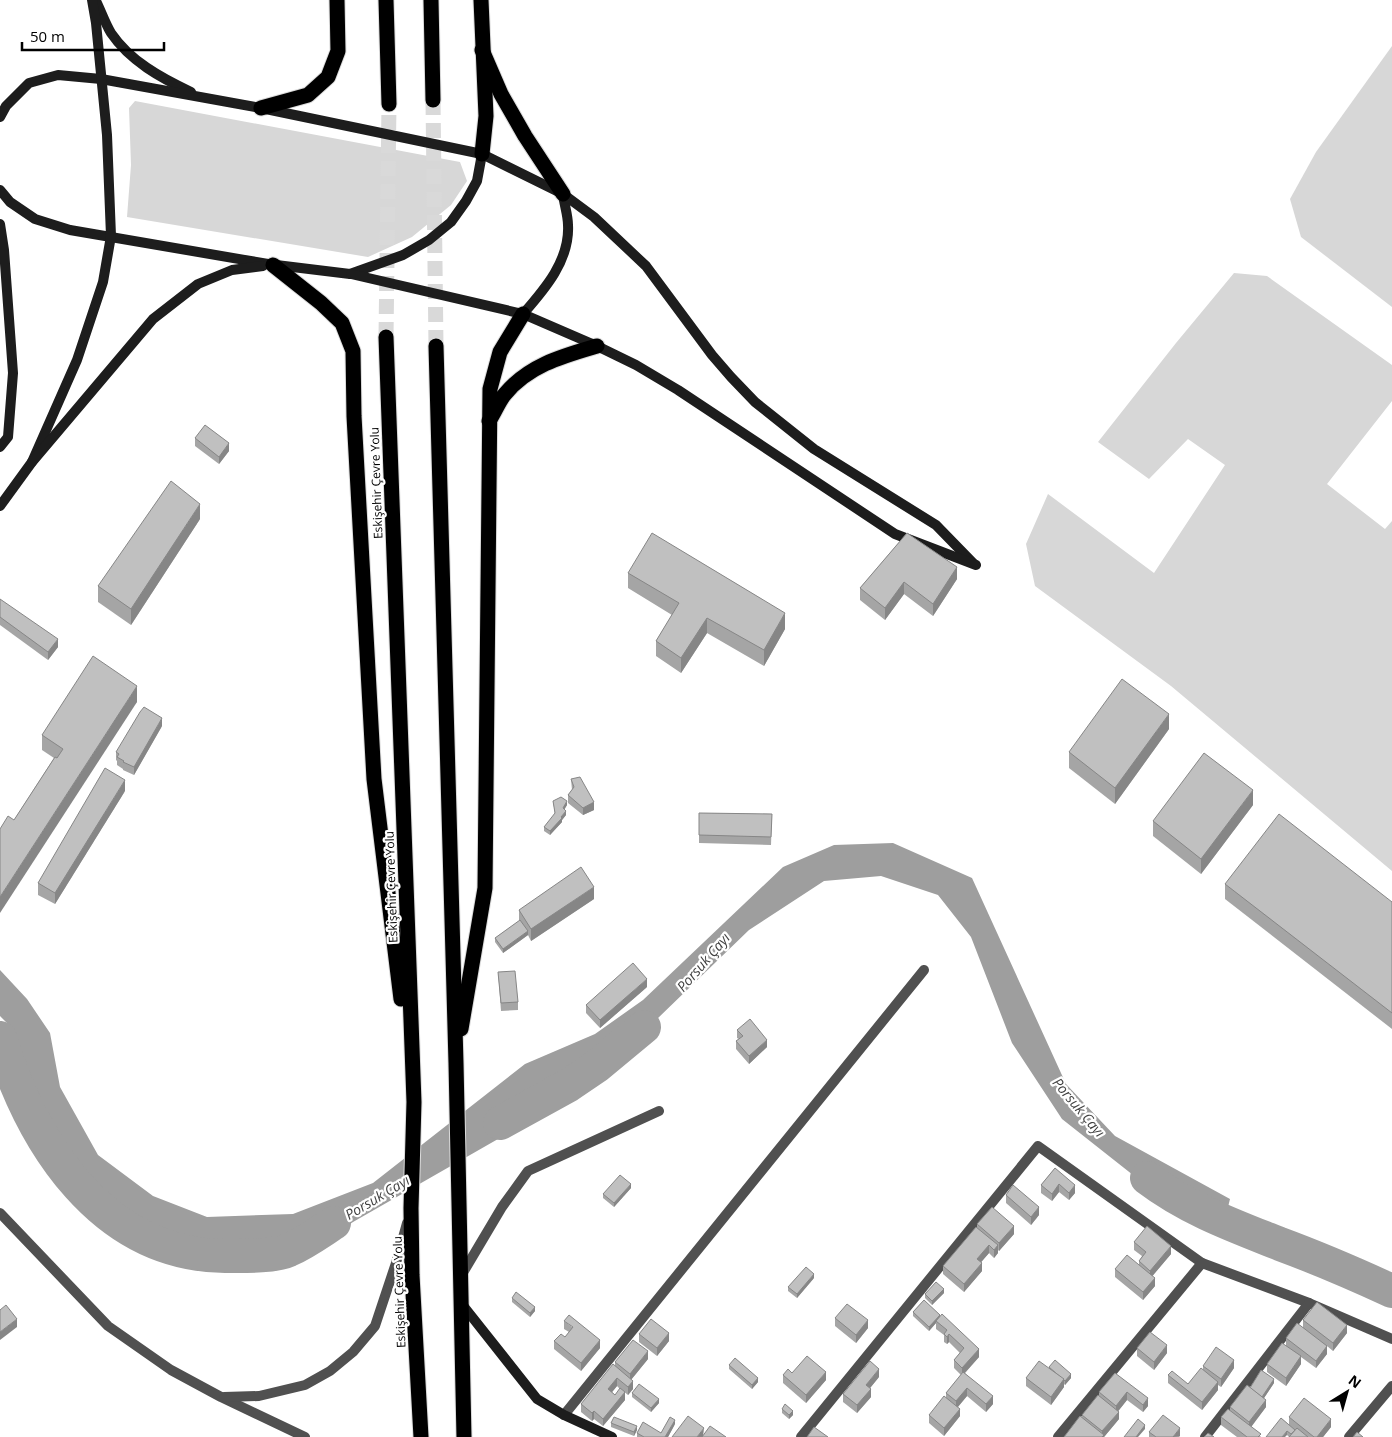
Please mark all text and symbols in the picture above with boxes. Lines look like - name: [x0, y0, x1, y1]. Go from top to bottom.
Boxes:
- scale bar: [22, 20, 165, 52]
- text: 50 m: [30, 26, 65, 46]
- street label: Eskişehir Çevre Yolu: [366, 427, 386, 539]
- street label: Eskişehir Çevre Yolu: [381, 831, 401, 943]
- water label: Porsuk Çayı: [672, 928, 734, 995]
- water label: Porsuk Çayı: [1049, 1073, 1110, 1141]
- water label: Porsuk Çayı: [341, 1170, 413, 1224]
- street label: Eskişehir Çevre Yolu: [389, 1236, 409, 1348]
- north arrow: [1322, 1367, 1372, 1417]
- text: N: [1345, 1370, 1365, 1392]

